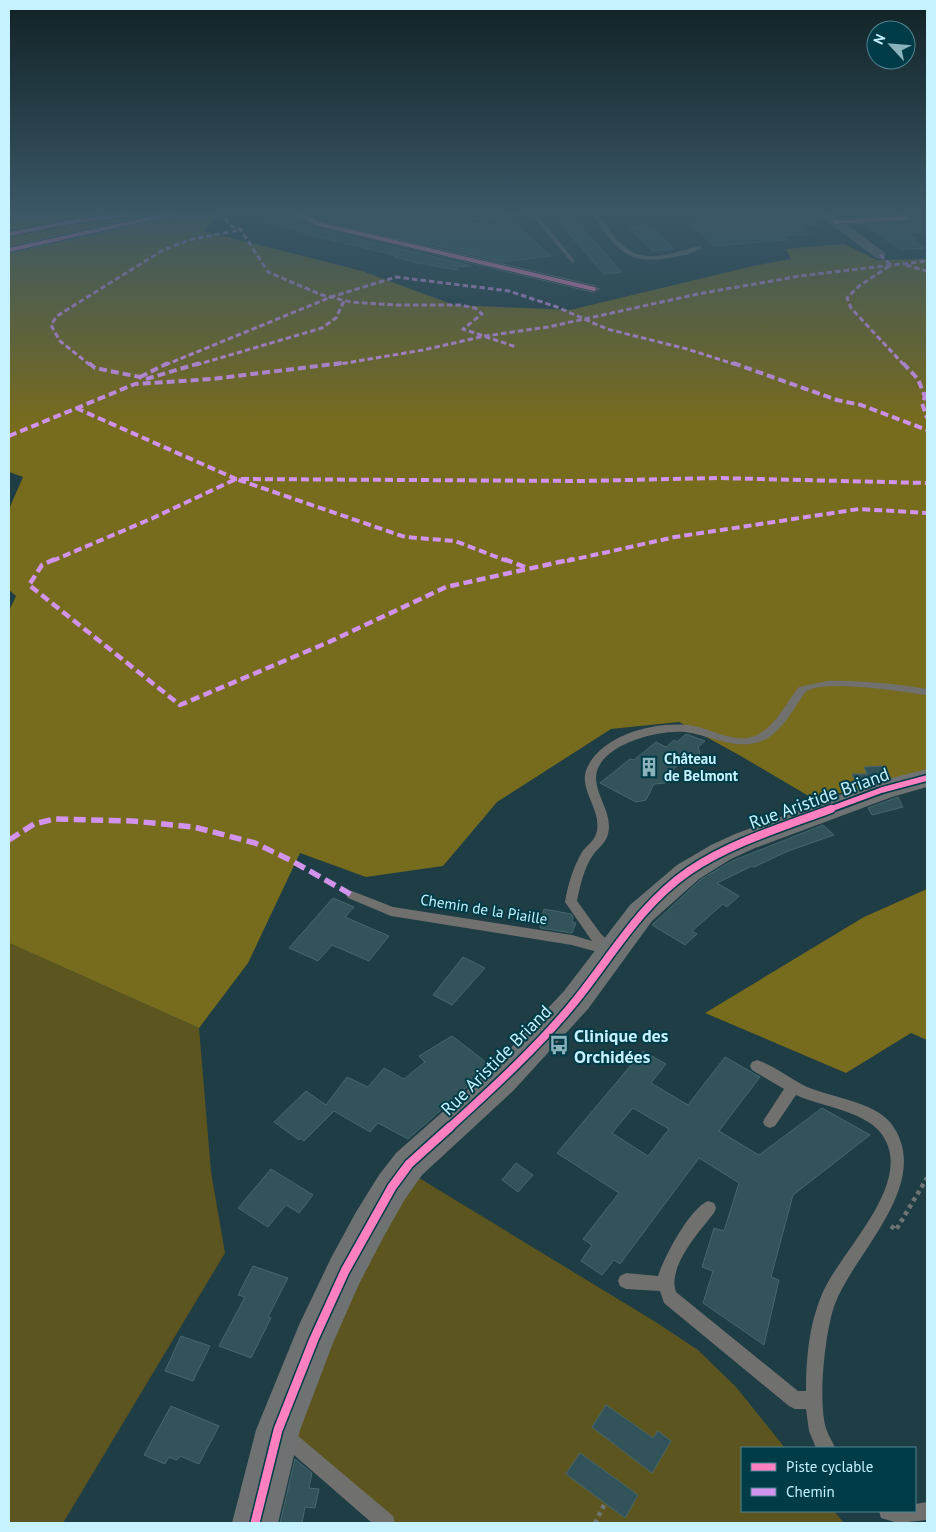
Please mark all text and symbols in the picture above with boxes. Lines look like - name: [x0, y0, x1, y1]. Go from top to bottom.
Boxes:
- north arrow: [866, 20, 916, 70]
- text: N: [869, 31, 889, 47]
- place label: Château de Belmont: [664, 749, 739, 785]
- building icon: Château de Belmont: [638, 756, 660, 778]
- street label: Rue Aristide Briand: [746, 762, 892, 834]
- street label: Chemin de la Piaille: [419, 890, 549, 928]
- street label: Rue Aristide Briand: [436, 1000, 556, 1120]
- place label: Clinique des Orchidées: [574, 1024, 669, 1068]
- bus stop icon: Clinique des Orchidées: [548, 1034, 570, 1056]
- legend: [741, 1447, 916, 1512]
- text: Piste cyclable: [786, 1457, 873, 1476]
- text: Chemin: [786, 1482, 835, 1501]

